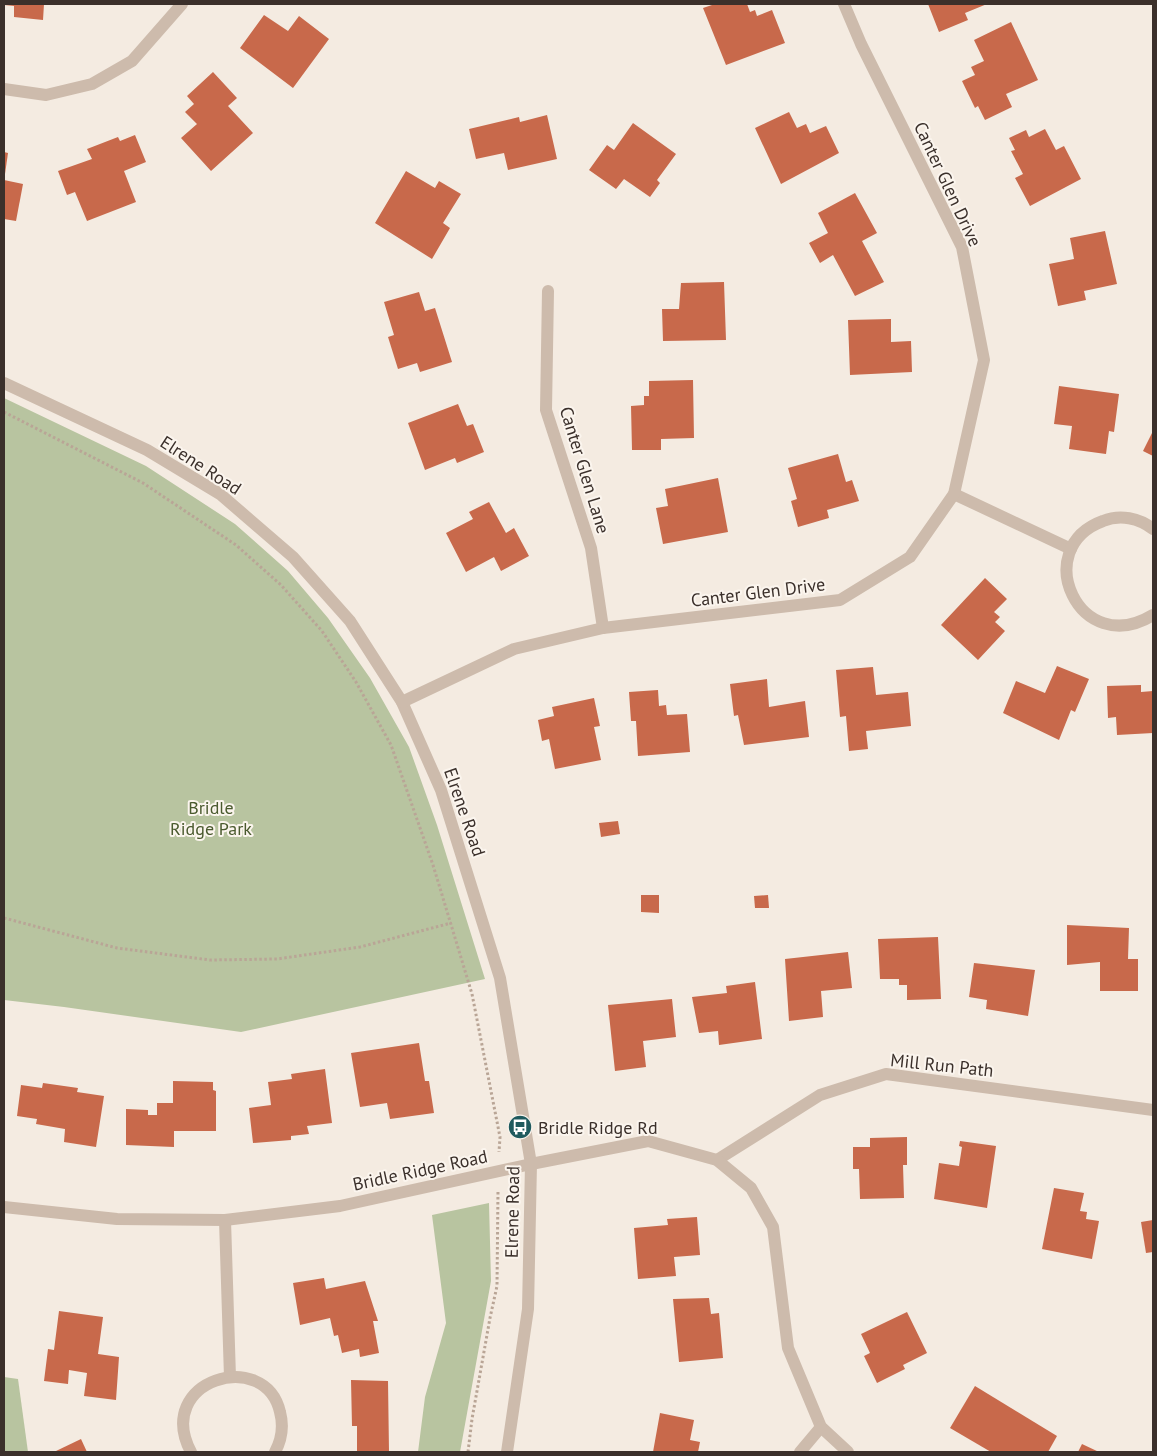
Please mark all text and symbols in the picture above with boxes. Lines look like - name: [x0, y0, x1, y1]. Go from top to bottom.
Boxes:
- street label: Canter Glen Drive: [909, 118, 987, 250]
- street label: Canter Glen Lane: [555, 404, 615, 536]
- street label: Elrene Road: [156, 430, 246, 500]
- street label: Canter Glen Drive: [690, 572, 826, 612]
- street label: Elrene Road: [439, 765, 491, 859]
- park label: Bridle Ridge Park: [170, 796, 252, 840]
- street label: Mill Run Path: [889, 1048, 995, 1082]
- bus stop icon: Bridle Ridge Rd: [507, 1114, 533, 1140]
- place label: Bridle Ridge Rd: [538, 1116, 658, 1139]
- street label: Bridle Ridge Road: [350, 1144, 490, 1196]
- street label: Elrene Road: [500, 1166, 524, 1258]

